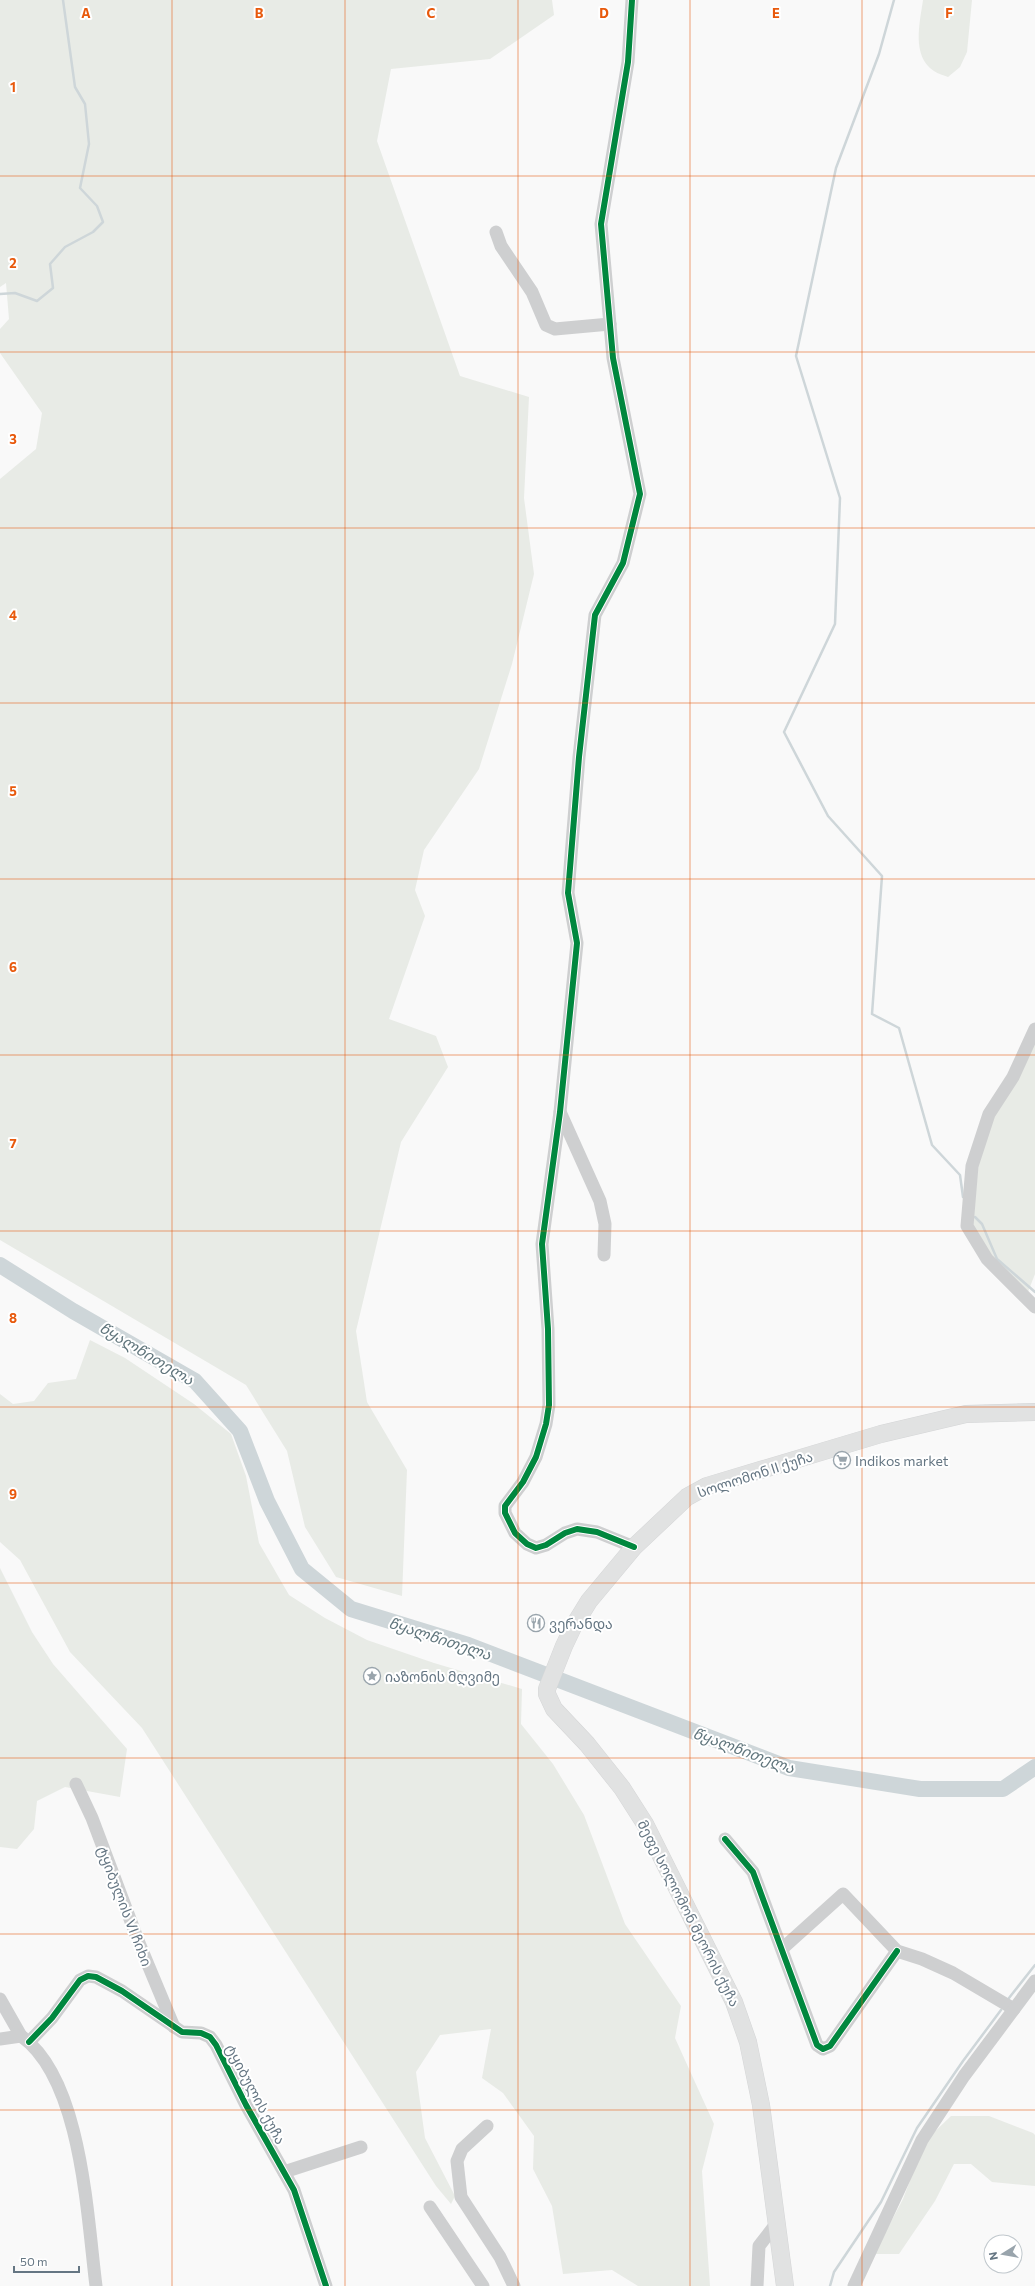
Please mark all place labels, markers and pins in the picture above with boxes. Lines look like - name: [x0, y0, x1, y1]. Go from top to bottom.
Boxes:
- supermarket icon: Indikos market: [832, 1450, 852, 1470]
- place label: Indikos market: [855, 1452, 949, 1469]
- restaurant icon: ვერანდა: [526, 1613, 546, 1633]
- place label: ვერანდა: [549, 1615, 613, 1633]
- place icon: იაზონის მღვიმე: [362, 1666, 382, 1686]
- place label: იაზონის მღვიმე: [385, 1668, 500, 1686]

